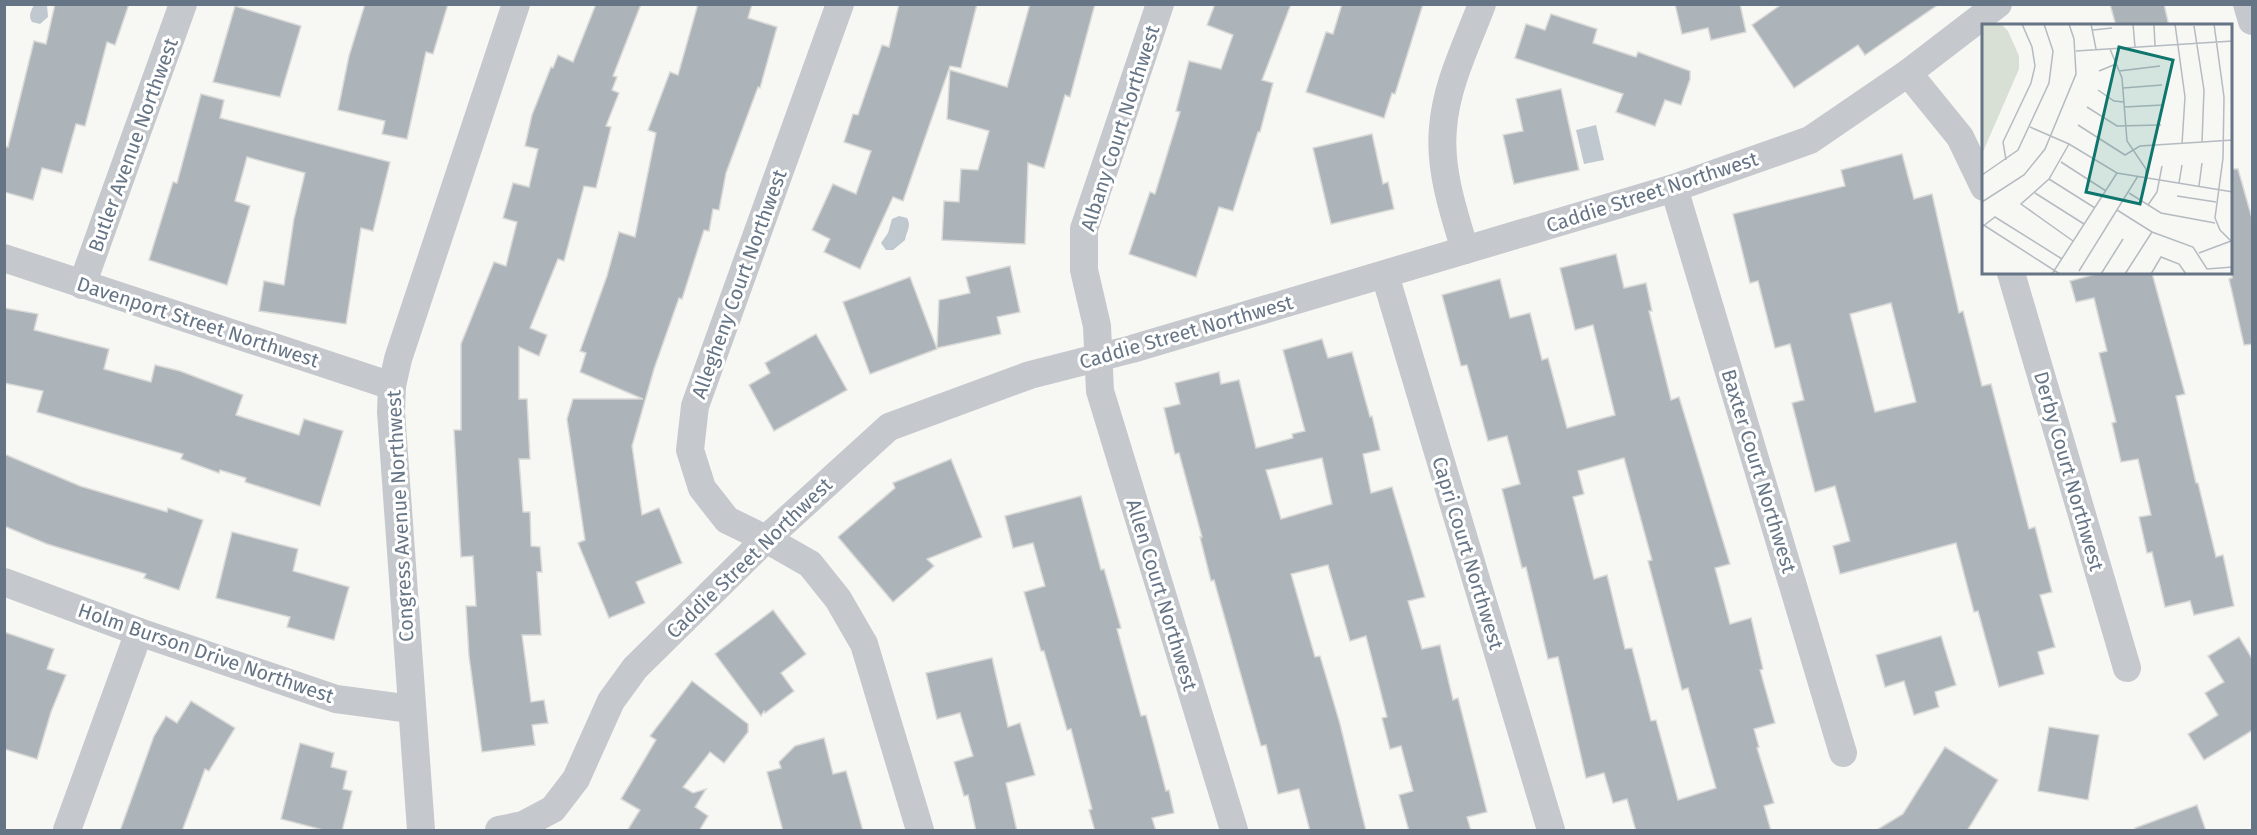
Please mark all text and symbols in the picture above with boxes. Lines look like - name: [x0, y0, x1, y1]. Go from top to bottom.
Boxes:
- street label: Albany Court Northwest: [1075, 21, 1165, 234]
- inset map: [1982, 24, 2233, 274]
- street label: Butler Avenue Northwest: [83, 34, 183, 255]
- street label: Caddie Street Northwest: [1543, 146, 1762, 238]
- street label: Allegheny Court Northwest: [686, 166, 792, 402]
- street label: Davenport Street Northwest: [74, 272, 323, 373]
- street label: Caddie Street Northwest: [1076, 290, 1296, 374]
- street label: Baxter Court Northwest: [1717, 366, 1802, 576]
- street label: Derby Court Northwest: [2029, 368, 2109, 574]
- street label: Congress Avenue Northwest: [381, 389, 419, 642]
- street label: Capri Court Northwest: [1427, 454, 1509, 653]
- street label: Caddie Street Northwest: [661, 472, 837, 643]
- street label: Allen Court Northwest: [1121, 496, 1203, 694]
- street label: Holm Burson Drive Northwest: [75, 598, 338, 708]

